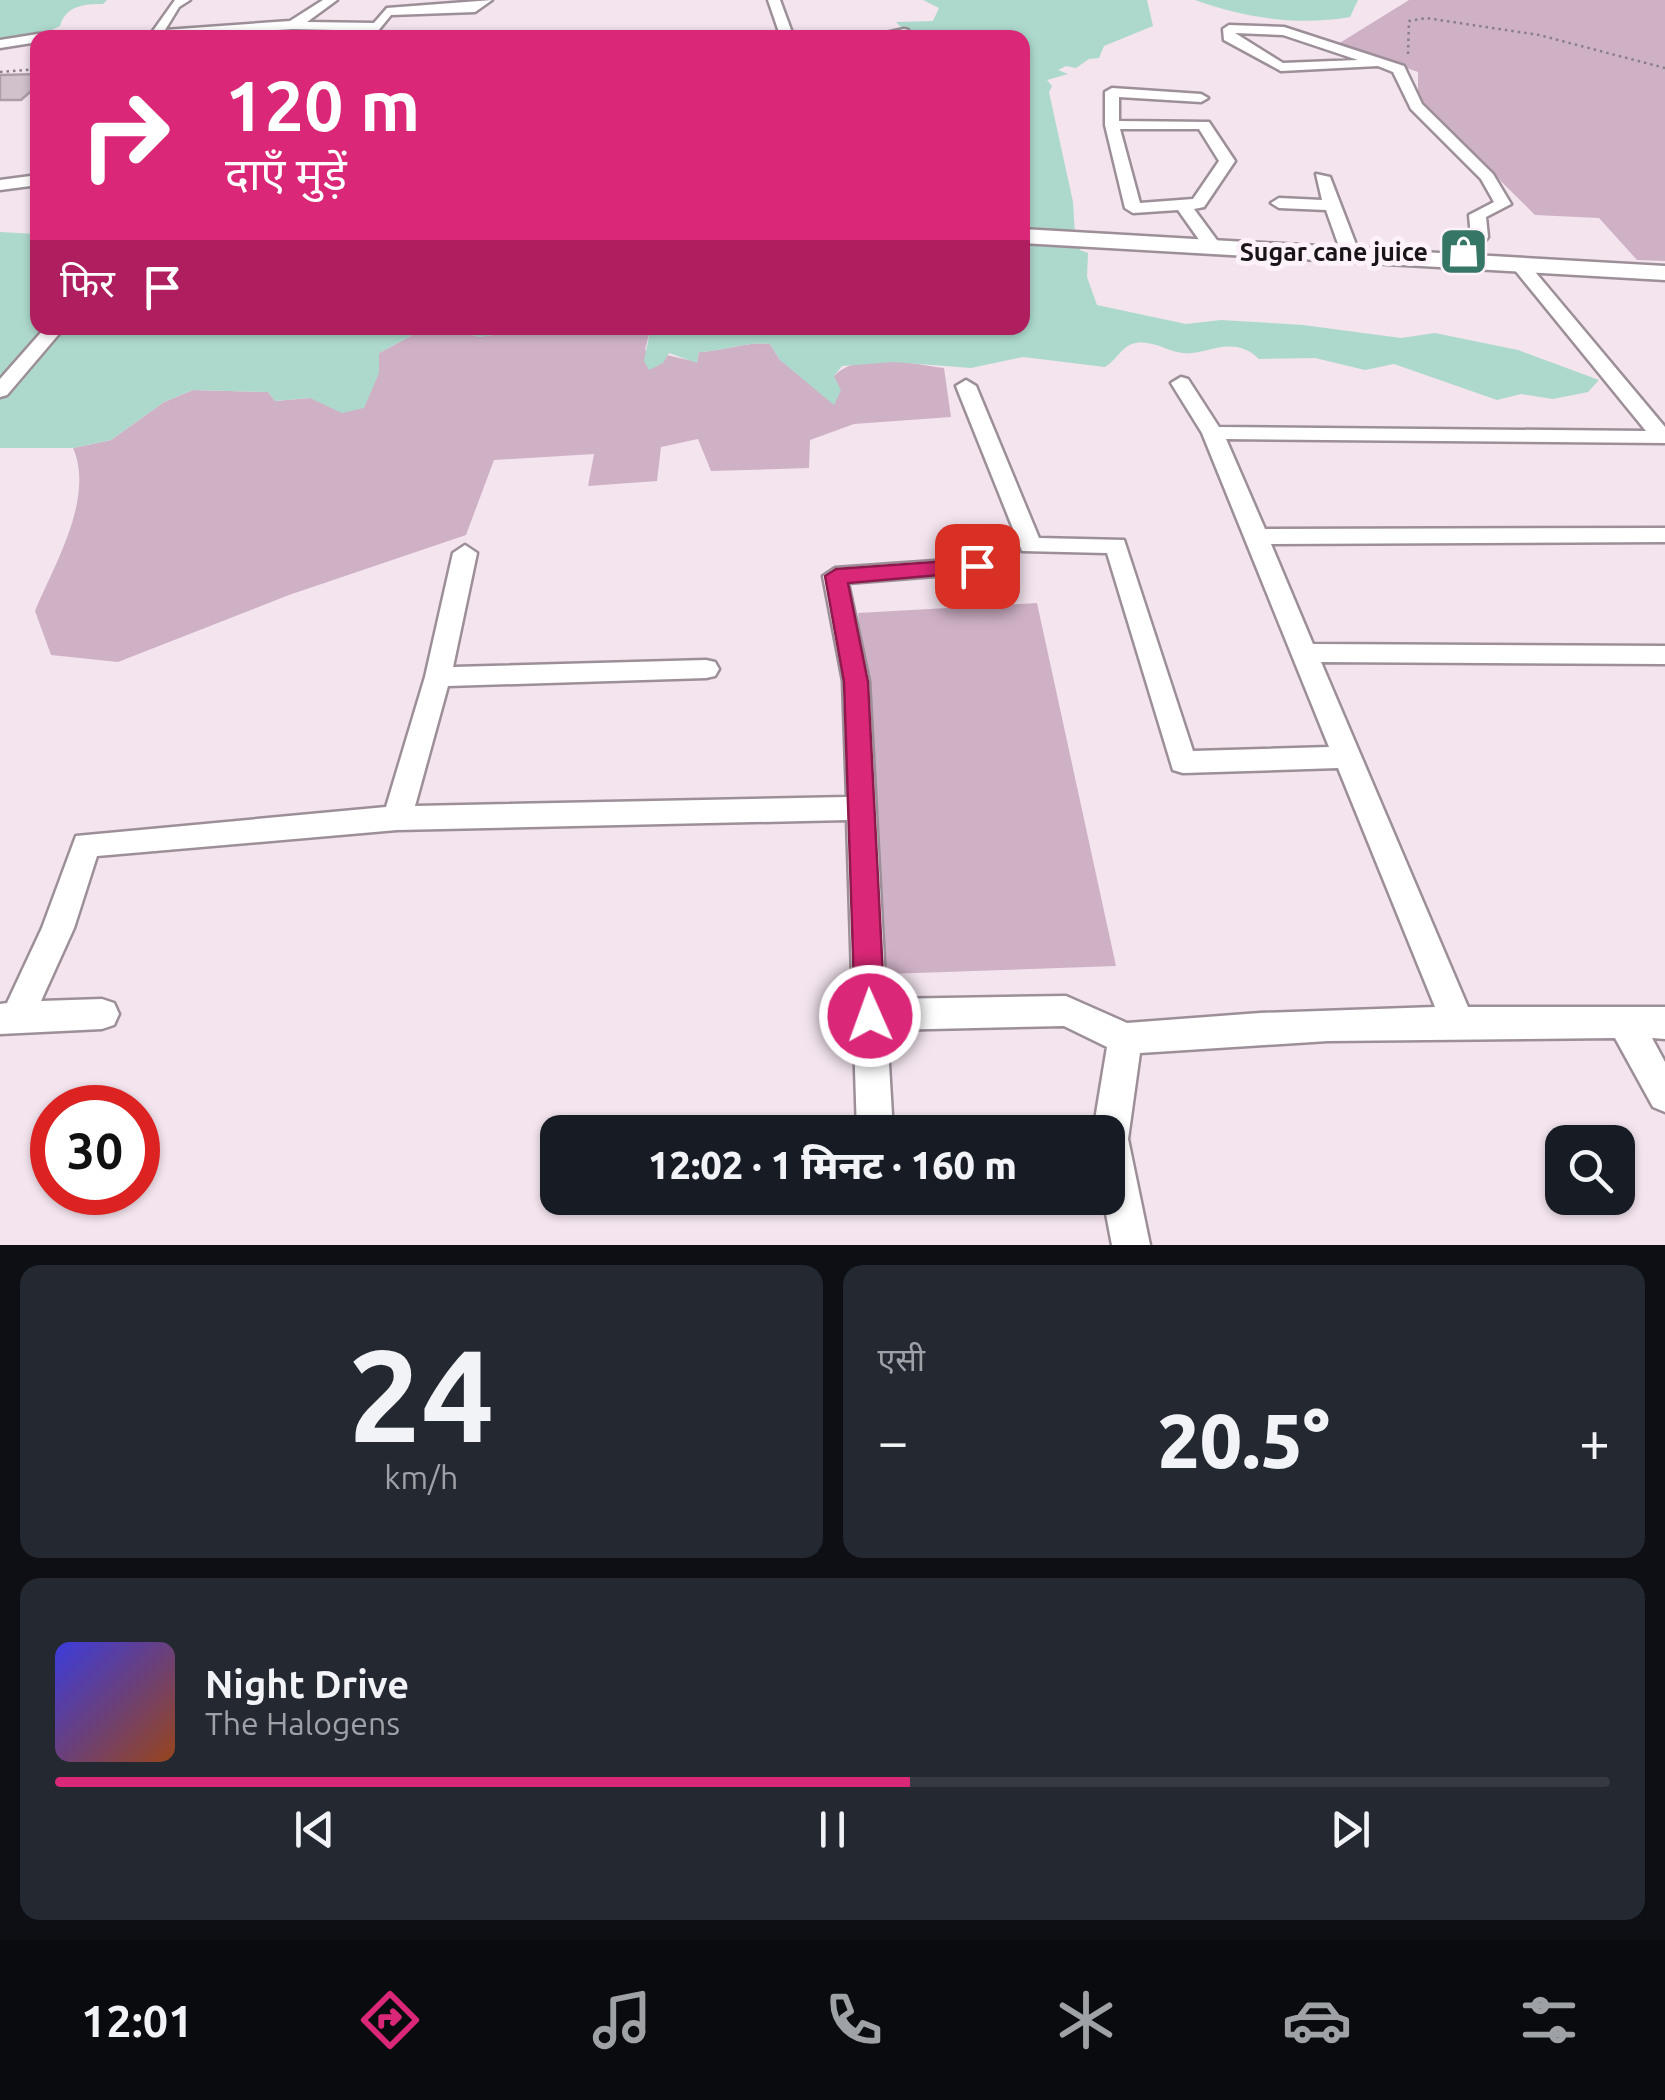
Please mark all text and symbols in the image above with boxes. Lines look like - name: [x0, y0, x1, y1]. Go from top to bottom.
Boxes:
- text: 120 m: [225, 66, 420, 144]
- icon: right: [60, 70, 190, 200]
- text: दाएँ मुड़ें: [225, 148, 347, 199]
- shop icon: Sugar cane juice: [1437, 226, 1489, 278]
- place label: Sugar cane juice: [1240, 238, 1428, 266]
- icon: arrive: [135, 260, 190, 315]
- text: फिर: [60, 262, 115, 304]
- pin: [935, 524, 1020, 609]
- icon: arrive: [950, 539, 1005, 594]
- position arrow: [818, 964, 922, 1068]
- speed limit sign: 30: [30, 1085, 160, 1215]
- map controls: [1545, 1125, 1635, 1215]
- button: search: [1545, 1125, 1635, 1215]
- text: 12:02 · 1 मिनट · 160 m: [648, 1144, 1017, 1186]
- text: 24: [348, 1321, 495, 1467]
- text: एसी: [878, 1341, 925, 1377]
- text: 20.5°: [1157, 1398, 1330, 1482]
- text: −: [878, 1410, 909, 1471]
- text: +: [1579, 1410, 1610, 1471]
- text: km/h: [384, 1459, 458, 1495]
- text: Night Drive: [205, 1663, 409, 1705]
- text: The Halogens: [205, 1705, 400, 1741]
- icon: previous: [287, 1802, 342, 1857]
- icon: pause: [805, 1802, 860, 1857]
- icon: next: [1323, 1802, 1378, 1857]
- icon: directions: [355, 1985, 425, 2055]
- icon: music: [587, 1985, 657, 2055]
- icon: phone: [819, 1985, 889, 2055]
- icon: climate: [1051, 1985, 1121, 2055]
- icon: car: [1282, 1985, 1352, 2055]
- icon: filters: [1514, 1985, 1584, 2055]
- text: 12:01: [81, 1995, 193, 2046]

